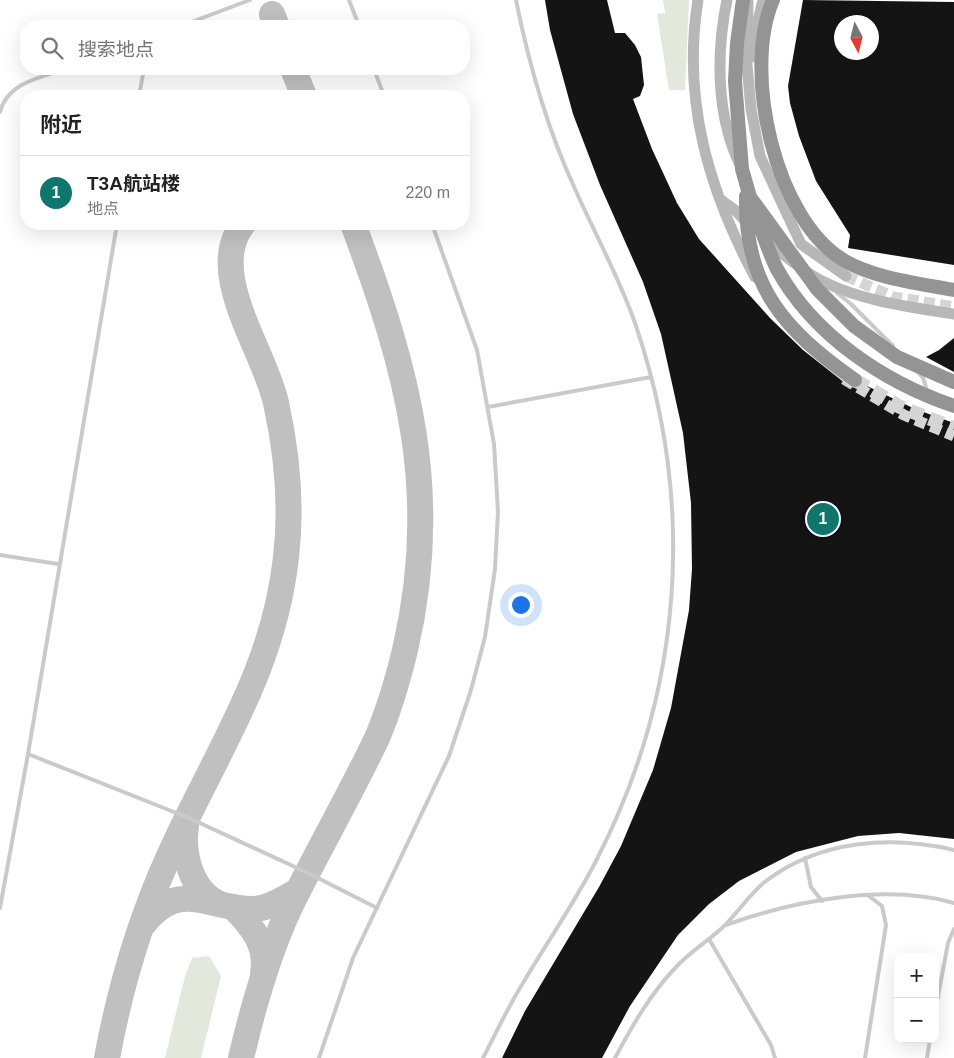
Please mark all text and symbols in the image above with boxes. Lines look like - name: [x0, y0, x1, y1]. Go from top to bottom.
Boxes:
- north arrow: [834, 15, 879, 60]
- search box: [20, 20, 470, 75]
- icon: search: [38, 34, 66, 62]
- text: 搜索地点: [78, 39, 154, 60]
- text: 附近: [40, 113, 82, 136]
- text: T3A航站楼: [87, 173, 180, 194]
- text: 1: [52, 184, 60, 201]
- text: 220 m: [406, 184, 450, 201]
- text: 地点: [87, 200, 119, 217]
- pin: 1: [807, 500, 839, 538]
- your location: [508, 592, 534, 618]
- map controls: [894, 953, 939, 1043]
- button: +: [894, 953, 939, 998]
- button: −: [894, 998, 939, 1043]

